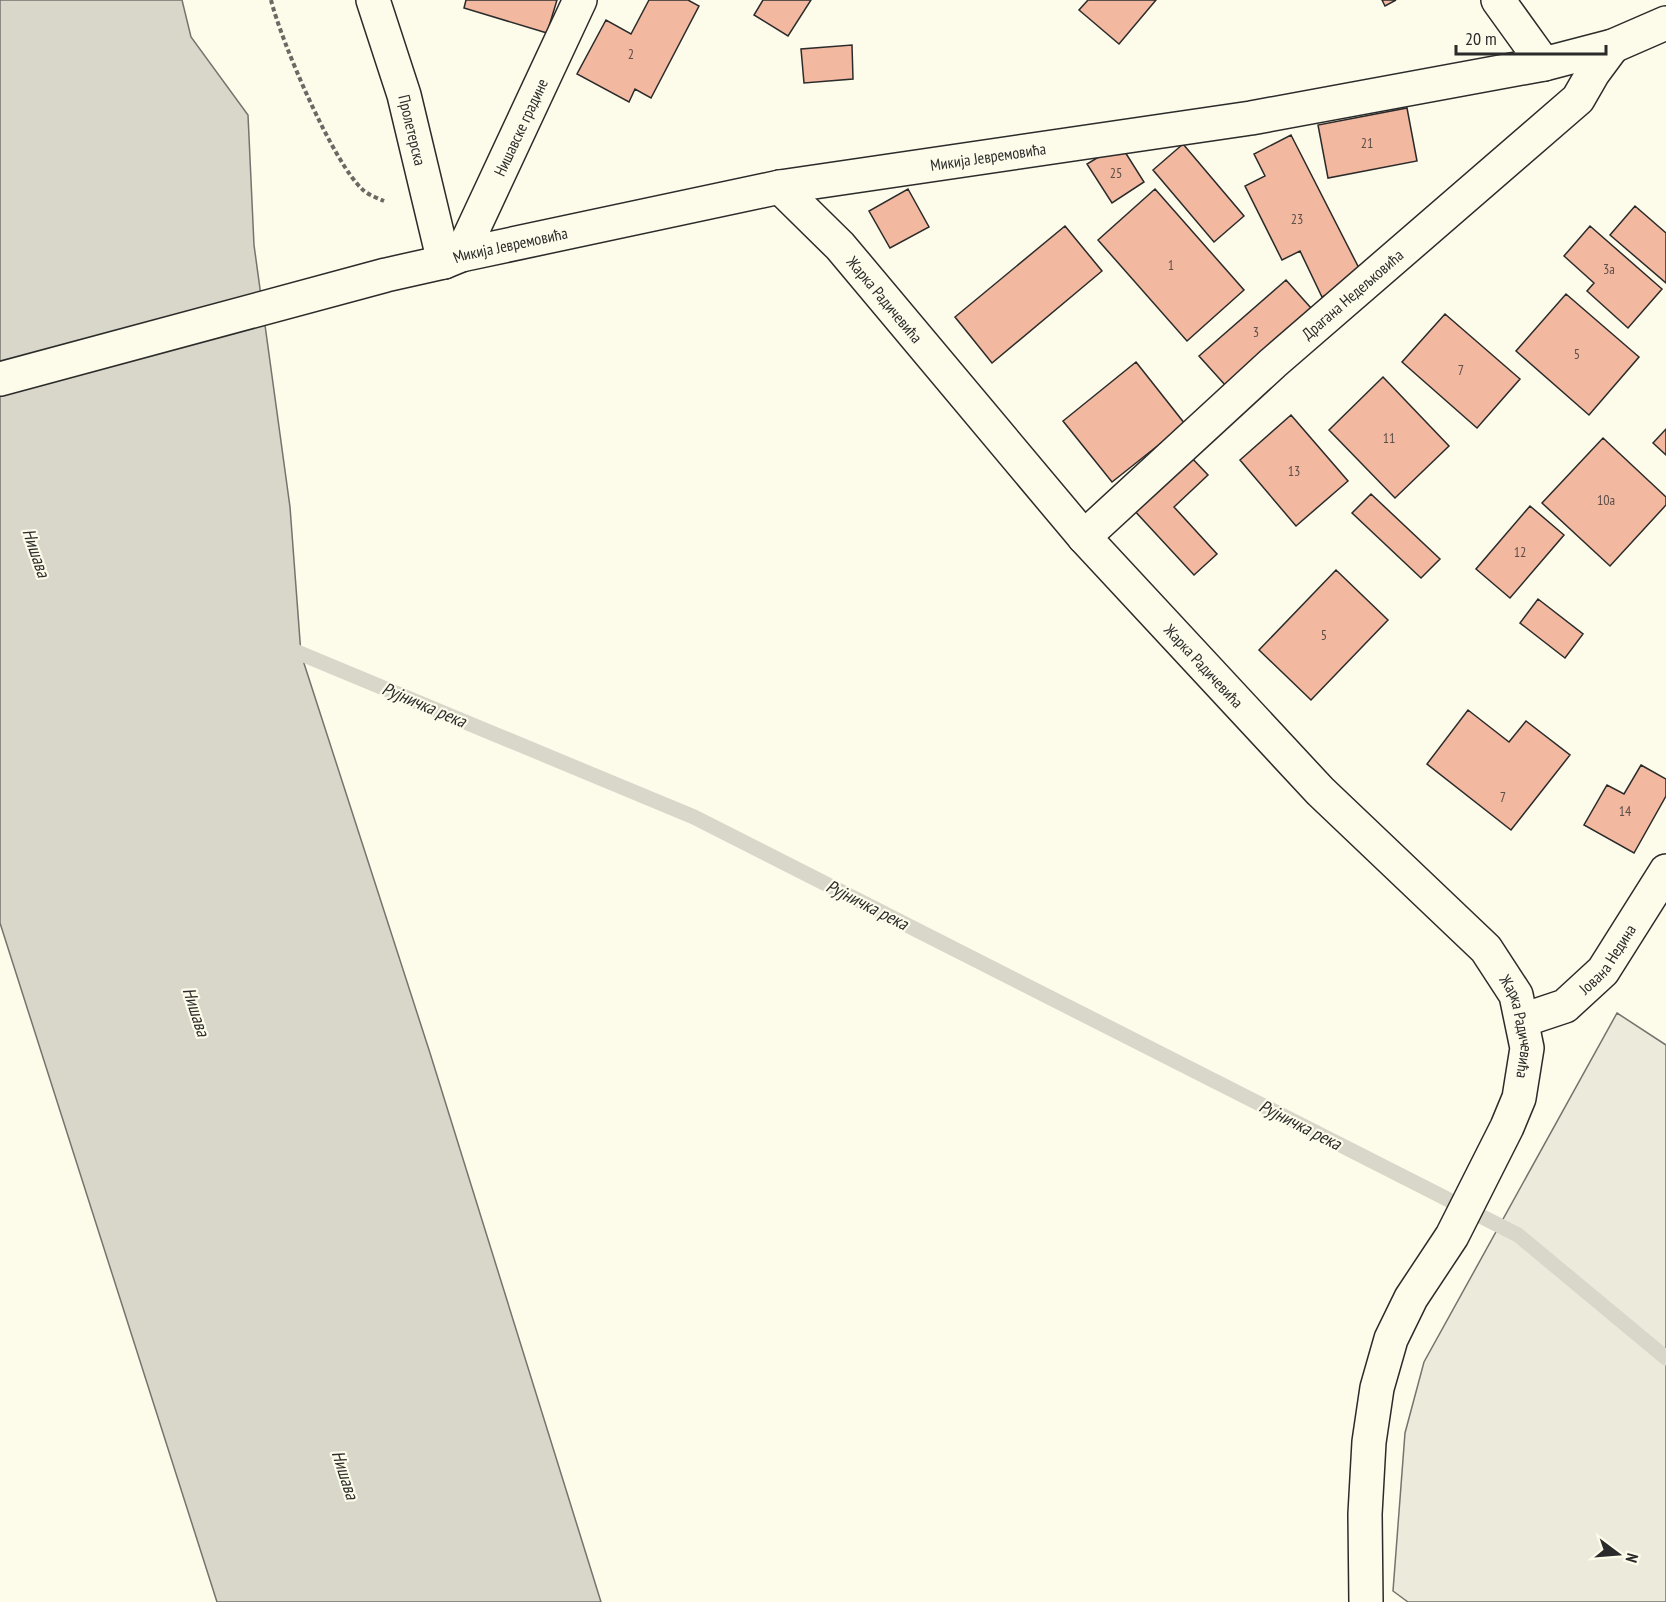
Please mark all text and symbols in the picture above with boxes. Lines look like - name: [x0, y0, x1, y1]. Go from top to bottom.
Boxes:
- scale bar: [1456, 18, 1606, 56]
- text: 20 m: [1465, 27, 1497, 50]
- house number: 2: [628, 45, 634, 63]
- street label: Нишавске градине: [489, 75, 552, 179]
- street label: Пролетерска: [394, 93, 431, 168]
- house number: 21: [1361, 134, 1373, 152]
- street label: Микија Јевремовића: [929, 138, 1047, 175]
- house number: 25: [1110, 164, 1122, 182]
- house number: 23: [1291, 210, 1303, 228]
- street label: Микија Јевремовића: [450, 223, 569, 267]
- street label: Драгана Недељковића: [1298, 245, 1407, 344]
- street label: Жарка Радичевића: [842, 251, 927, 347]
- house number: 1: [1168, 256, 1174, 274]
- house number: 3a: [1603, 260, 1615, 278]
- house number: 3: [1253, 323, 1259, 341]
- house number: 5: [1574, 345, 1580, 363]
- house number: 7: [1458, 361, 1464, 379]
- house number: 11: [1383, 429, 1395, 447]
- house number: 13: [1288, 462, 1300, 480]
- house number: 10a: [1597, 491, 1615, 509]
- water label: Нишава: [17, 525, 56, 581]
- house number: 12: [1514, 543, 1526, 561]
- street label: Жарка Радичевића: [1159, 619, 1248, 712]
- house number: 5: [1321, 626, 1327, 644]
- water label: Рујничка река: [379, 677, 470, 733]
- house number: 7: [1500, 788, 1506, 806]
- house number: 14: [1619, 802, 1632, 820]
- water label: Рујничка река: [822, 874, 913, 935]
- street label: Јована Недина: [1574, 920, 1640, 999]
- street label: Жарка Радичевића: [1495, 970, 1537, 1080]
- water label: Нишава: [178, 985, 215, 1040]
- water label: Рујничка река: [1255, 1094, 1346, 1155]
- water label: Нишава: [327, 1448, 364, 1503]
- north arrow: [1588, 1524, 1648, 1584]
- text: N: [1622, 1551, 1643, 1565]

